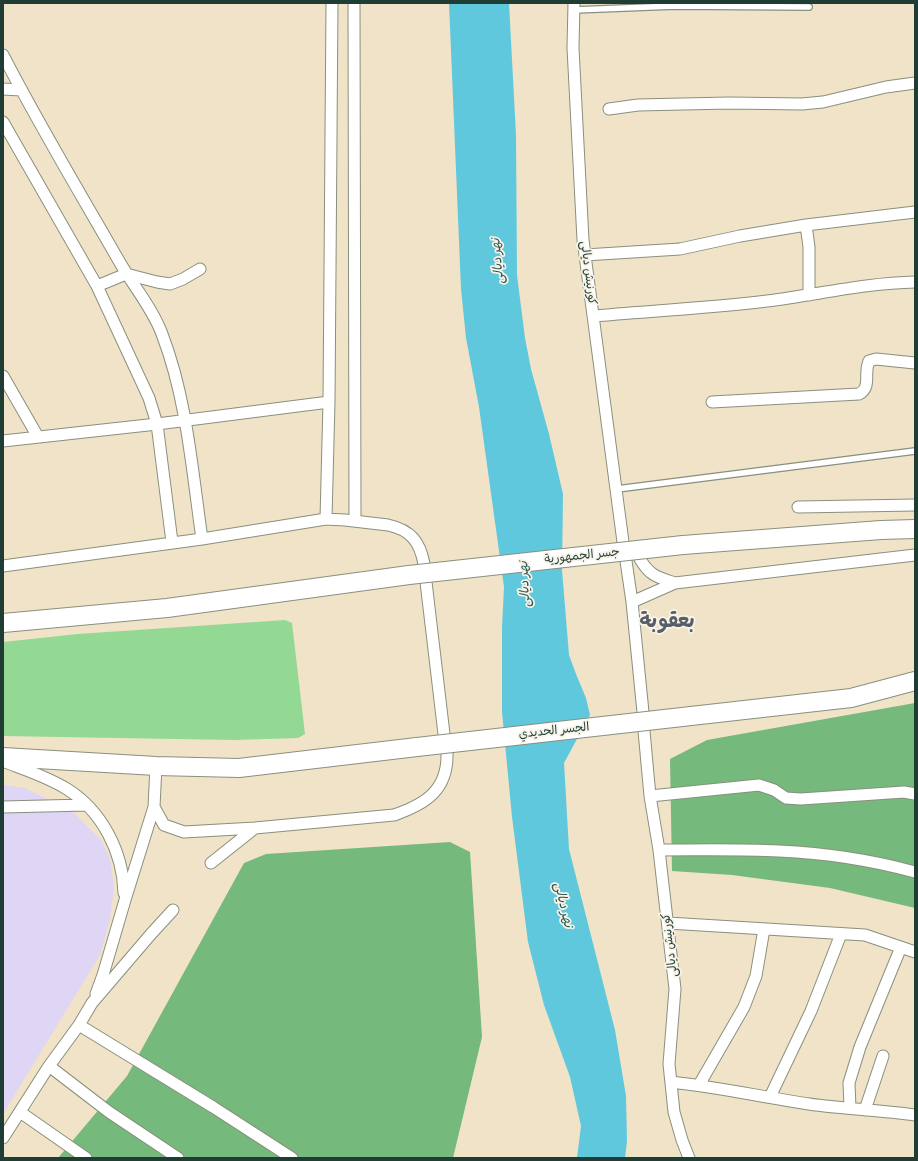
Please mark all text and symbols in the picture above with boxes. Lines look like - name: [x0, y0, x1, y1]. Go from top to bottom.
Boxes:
- water label: نهر ديالى: [488, 238, 508, 284]
- street label: كورنيش ديالى: [577, 240, 599, 306]
- street label: جسر الجمهورية: [544, 545, 620, 567]
- water label: نهر ديالى: [516, 561, 534, 607]
- district label: بعقوبة: [639, 610, 695, 634]
- street label: الجسر الحديدي: [518, 720, 590, 742]
- water label: نهر ديالى: [550, 881, 576, 929]
- street label: كورنيش ديالى: [659, 912, 681, 978]

